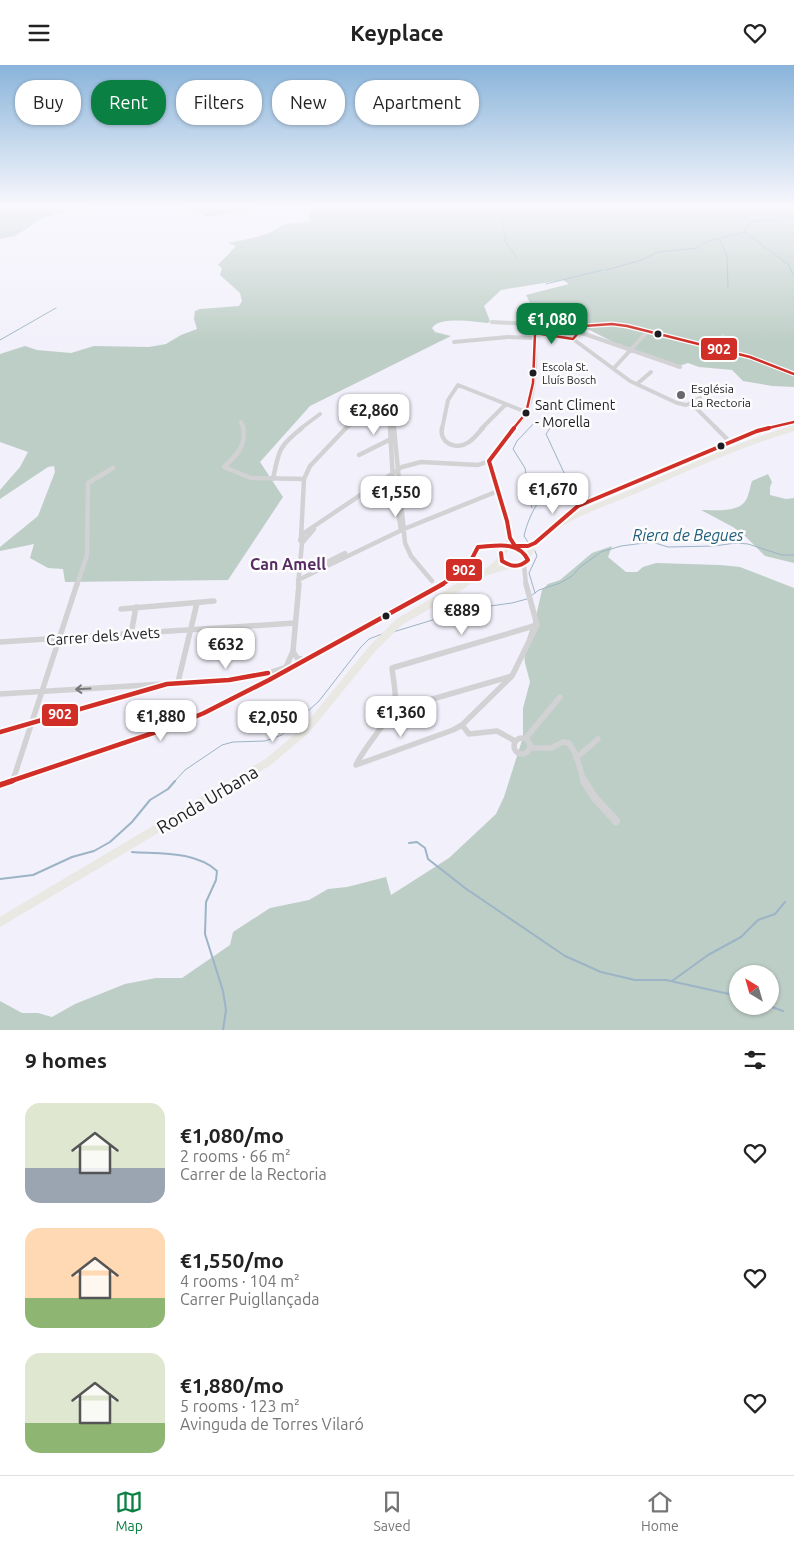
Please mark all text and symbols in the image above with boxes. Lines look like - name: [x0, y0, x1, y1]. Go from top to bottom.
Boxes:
- icon: menu: [25, 19, 53, 47]
- icon: heart: [741, 19, 769, 47]
- text: Keyplace: [350, 20, 444, 45]
- chip: Buy: [15, 80, 81, 125]
- chip: Rent: [91, 80, 166, 125]
- chip: Filters: [176, 80, 262, 125]
- chip: New: [272, 80, 345, 125]
- chip: Apartment: [355, 80, 479, 125]
- pin: €1,080: [511, 303, 593, 345]
- text: €1,080: [527, 310, 577, 328]
- unlabelled marker: [653, 329, 663, 339]
- line badge: 902: [700, 337, 738, 361]
- text: 902: [707, 341, 731, 357]
- place label: Escola St. Lluís Bosch: [542, 361, 596, 386]
- marker: Escola St. Lluís Bosch: [528, 368, 538, 378]
- place label: Església La Rectoria: [691, 382, 751, 409]
- marker: Església La Rectoria: [675, 389, 687, 401]
- pin: €2,860: [333, 393, 415, 436]
- place label: Sant Climent - Morella: [535, 397, 616, 430]
- text: €2,860: [349, 401, 399, 419]
- marker: Sant Climent - Morella: [521, 408, 531, 418]
- unlabelled marker: [716, 441, 726, 451]
- pin: €1,670: [512, 473, 594, 515]
- pin: €1,550: [355, 475, 437, 518]
- text: €1,670: [528, 480, 578, 498]
- text: €1,550: [371, 483, 421, 501]
- water label: Riera de Begues: [633, 526, 744, 544]
- district label: Can Amell: [250, 555, 326, 573]
- line badge: 902: [445, 558, 483, 582]
- text: 902: [452, 562, 476, 578]
- pin: €889: [432, 593, 492, 636]
- text: €889: [444, 601, 480, 619]
- unlabelled marker: [381, 611, 391, 621]
- street label: Carrer dels Avets: [45, 624, 161, 648]
- pin: €632: [196, 627, 256, 670]
- text: €632: [208, 635, 244, 653]
- one-way arrow: [76, 684, 92, 693]
- pin: €1,360: [360, 695, 442, 738]
- pin: €1,880: [120, 699, 202, 742]
- pin: €2,050: [232, 701, 314, 743]
- line badge: 902: [41, 703, 79, 727]
- text: €1,360: [376, 703, 426, 721]
- text: 902: [48, 706, 72, 722]
- text: €1,880: [136, 707, 186, 725]
- text: €2,050: [248, 708, 298, 726]
- street label: Ronda Urbana: [153, 761, 261, 837]
- north arrow: [729, 965, 779, 1015]
- map controls: [729, 965, 779, 1015]
- icon: filters: [741, 1046, 769, 1074]
- text: 9 homes: [25, 1048, 107, 1072]
- icon: home: [65, 1123, 125, 1183]
- text: €1,080/mo: [180, 1123, 284, 1147]
- icon: heart: [741, 1139, 769, 1167]
- text: 2 rooms · 66 m²: [180, 1147, 291, 1165]
- text: Carrer de la Rectoria: [180, 1165, 327, 1183]
- icon: home: [65, 1248, 125, 1308]
- text: €1,550/mo: [180, 1248, 284, 1272]
- icon: heart: [741, 1264, 769, 1292]
- text: 4 rooms · 104 m²: [180, 1272, 300, 1290]
- text: Carrer Puigllançada: [180, 1290, 320, 1308]
- icon: home: [65, 1373, 125, 1433]
- text: €1,880/mo: [180, 1373, 284, 1397]
- icon: heart: [741, 1389, 769, 1417]
- text: 5 rooms · 123 m²: [180, 1397, 300, 1415]
- text: Avinguda de Torres Vilaró: [180, 1415, 364, 1433]
- tab: Map: [115, 1488, 143, 1534]
- tab: Saved: [373, 1488, 411, 1534]
- tab: Home: [641, 1488, 679, 1534]

